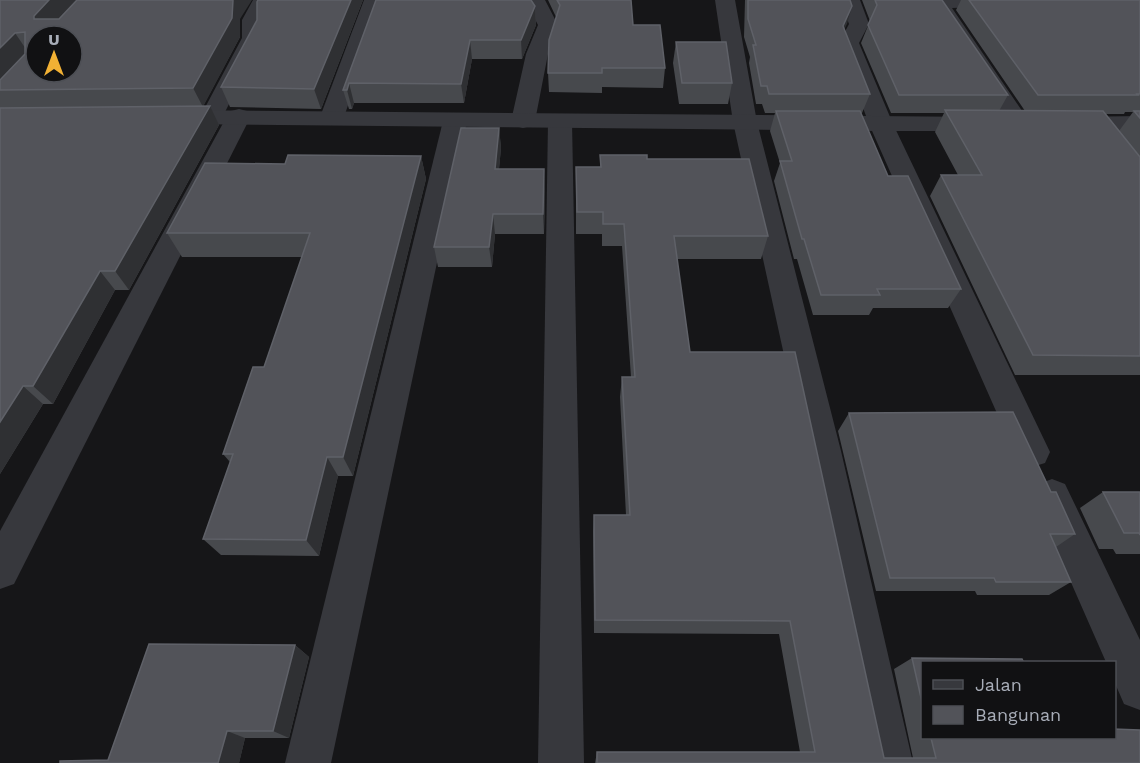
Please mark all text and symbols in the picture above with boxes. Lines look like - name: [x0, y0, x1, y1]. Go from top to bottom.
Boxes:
- north arrow: [24, 24, 84, 84]
- text: U: [48, 30, 60, 49]
- legend: [921, 661, 1116, 739]
- text: Jalan: [975, 674, 1022, 695]
- text: Bangunan: [975, 704, 1061, 725]

